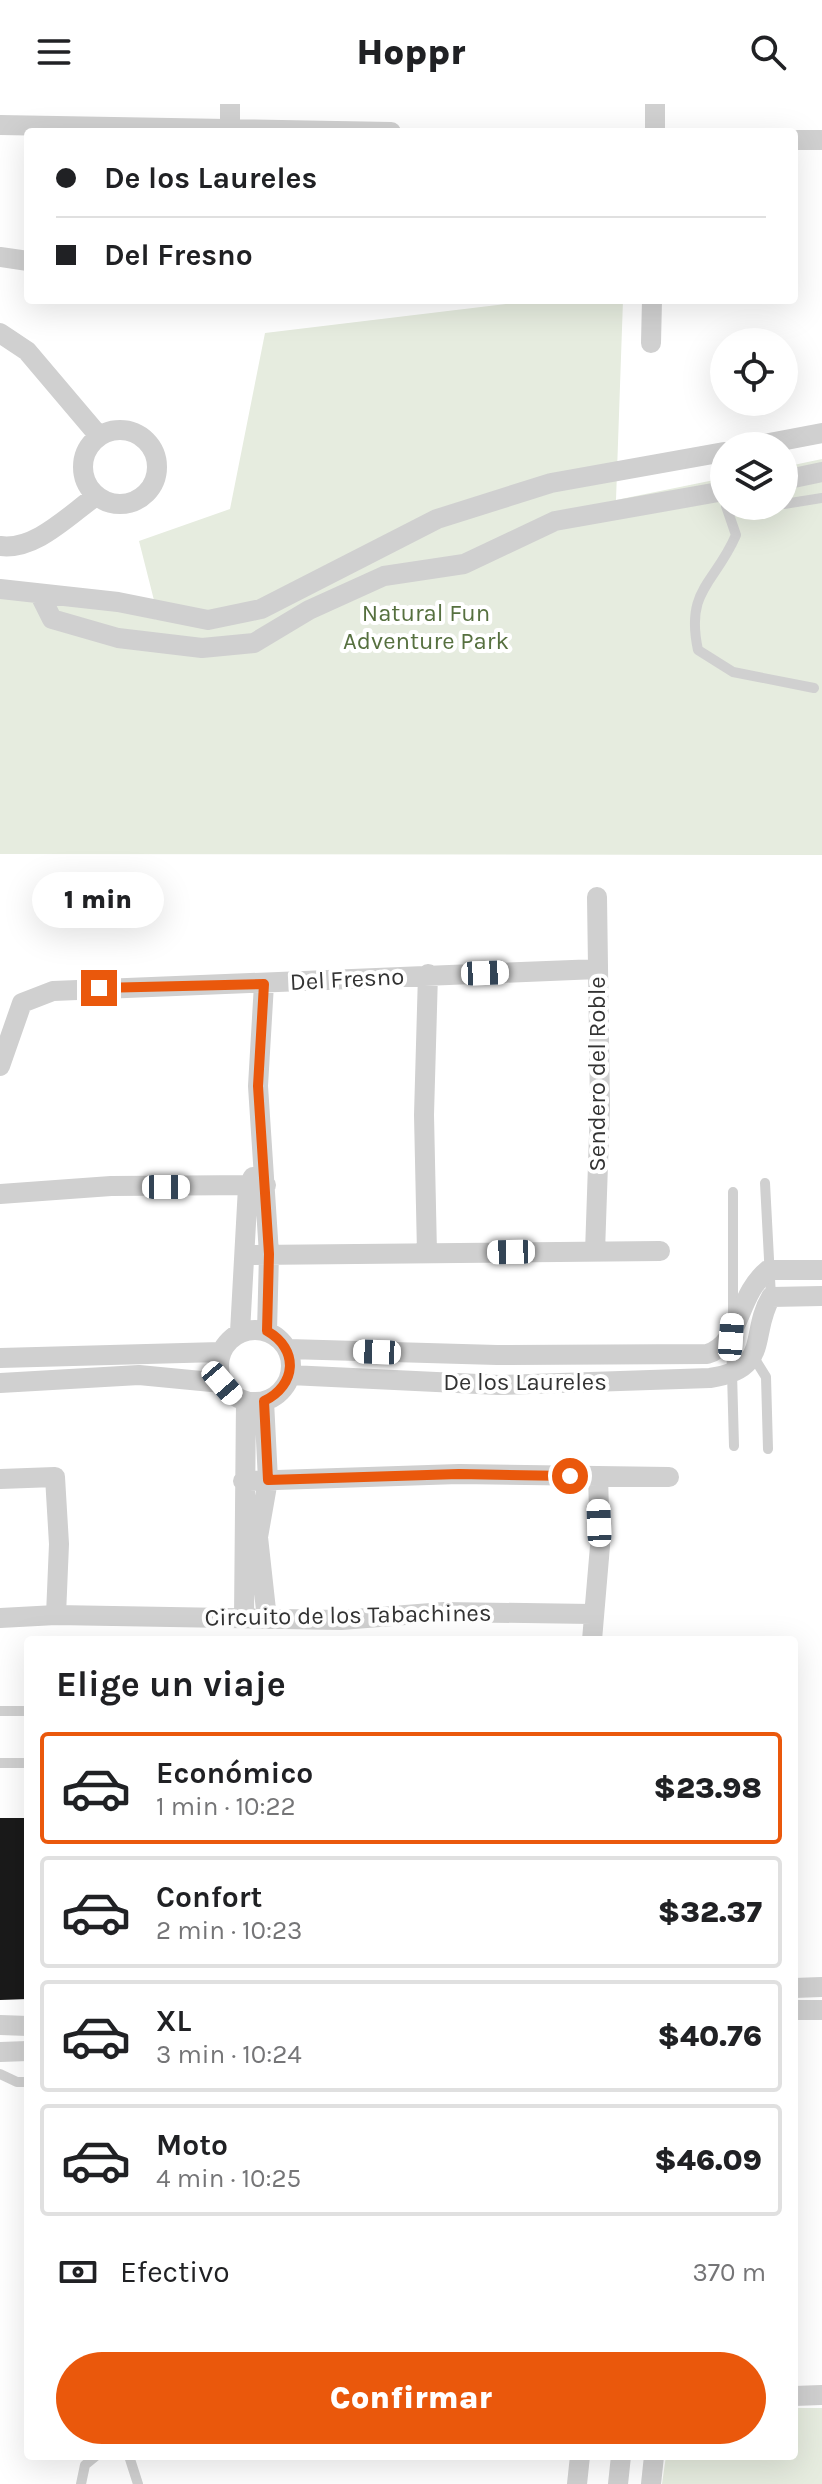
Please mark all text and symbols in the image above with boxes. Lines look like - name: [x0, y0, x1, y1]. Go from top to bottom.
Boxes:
- icon: menu: [32, 30, 76, 74]
- icon: search: [746, 30, 790, 74]
- text: Hoppr: [356, 31, 466, 73]
- text: De los Laureles: [104, 160, 317, 196]
- text: Del Fresno: [104, 237, 253, 273]
- map controls: [710, 328, 798, 520]
- button: locate: [710, 328, 798, 416]
- button: layers: [710, 432, 798, 520]
- park label: Natural Fun Adventure Park: [343, 599, 509, 655]
- callout: 1 min: [33, 872, 165, 928]
- text: 1 min: [64, 884, 132, 915]
- car: [461, 960, 509, 986]
- street label: Del Fresno: [289, 962, 405, 996]
- route end: [81, 970, 117, 1006]
- street label: Sendero del Roble: [583, 976, 611, 1172]
- car: [142, 1175, 190, 1199]
- car: [487, 1240, 535, 1264]
- car: [717, 1312, 745, 1362]
- car: [353, 1339, 401, 1365]
- car: [197, 1357, 247, 1409]
- street label: De los Laureles: [443, 1368, 607, 1396]
- route start: [552, 1458, 588, 1494]
- car: [586, 1499, 612, 1547]
- street label: Circuito de los Tabachines: [204, 1598, 492, 1632]
- text: Elige un viaje: [56, 1663, 286, 1705]
- icon: car: [60, 1752, 132, 1824]
- text: Económico: [156, 1755, 313, 1791]
- text: $23.98: [654, 1770, 762, 1806]
- text: 1 min · 10:22: [156, 1791, 296, 1822]
- icon: car: [60, 1876, 132, 1948]
- text: Confort: [156, 1879, 262, 1915]
- text: $32.37: [658, 1894, 762, 1930]
- text: 2 min · 10:23: [156, 1915, 302, 1946]
- icon: car: [60, 2000, 132, 2072]
- text: XL: [156, 2003, 191, 2039]
- text: $40.76: [658, 2018, 762, 2054]
- text: 3 min · 10:24: [156, 2039, 302, 2070]
- icon: car: [60, 2124, 132, 2196]
- text: Moto: [156, 2127, 228, 2163]
- text: $46.09: [654, 2142, 762, 2178]
- text: 4 min · 10:25: [156, 2163, 301, 2194]
- icon: cash: [56, 2250, 100, 2294]
- text: Efectivo: [120, 2254, 230, 2290]
- text: 370 m: [693, 2257, 766, 2288]
- button: Confirmar: [56, 2352, 766, 2444]

